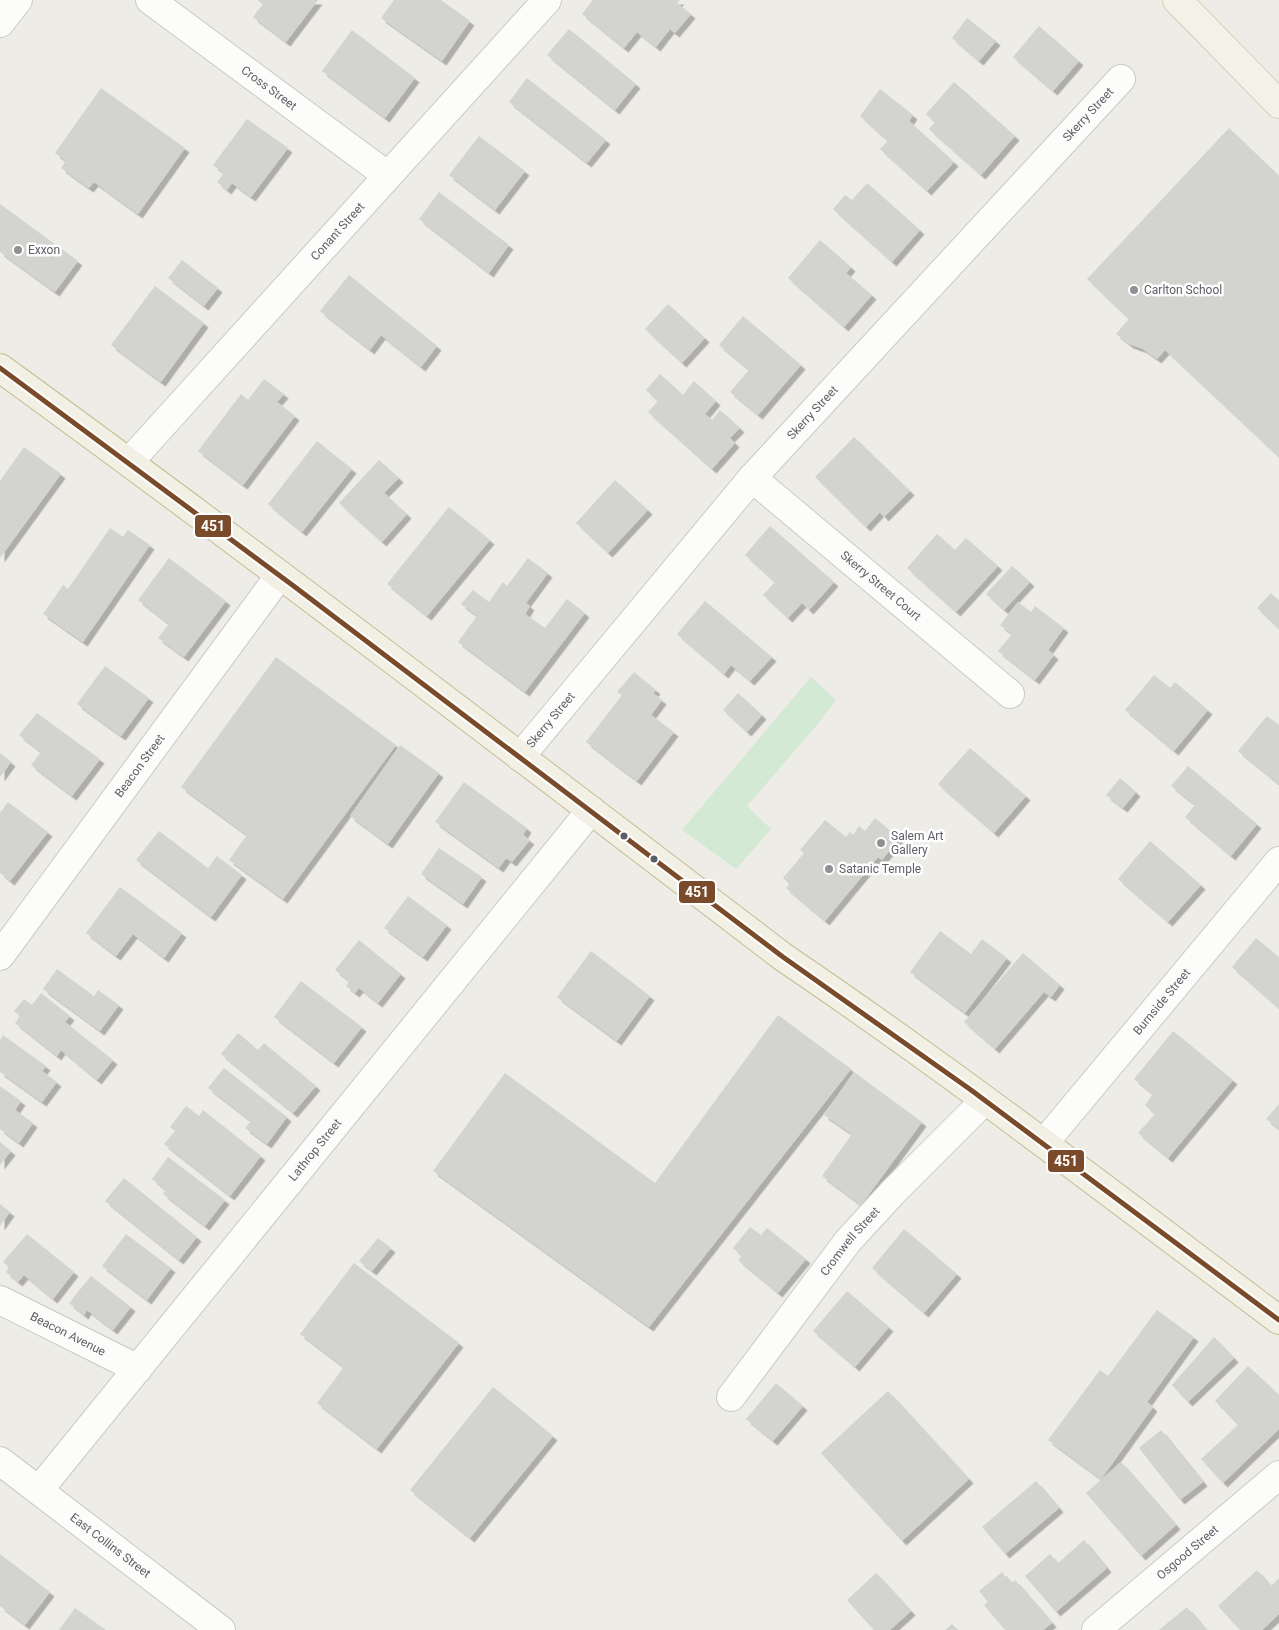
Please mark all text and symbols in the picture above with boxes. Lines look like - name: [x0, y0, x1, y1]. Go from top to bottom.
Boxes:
- street label: Cross Street: [238, 63, 300, 113]
- street label: Skerry Street: [1060, 85, 1116, 144]
- street label: Conant Street: [308, 200, 367, 263]
- place label: Exxon: [28, 243, 60, 257]
- marker: Exxon: [12, 244, 24, 256]
- place label: Carlton School: [1144, 283, 1222, 297]
- marker: Carlton School: [1128, 284, 1140, 296]
- street label: Skerry Street: [784, 383, 841, 442]
- line badge: 451: [194, 514, 232, 538]
- text: 451: [201, 518, 225, 534]
- street label: Skerry Street Court: [838, 548, 924, 624]
- street label: Skerry Street: [524, 689, 578, 751]
- street label: Beacon Street: [112, 731, 168, 800]
- place label: Salem Art Gallery: [891, 829, 944, 857]
- unlabelled marker: [619, 831, 629, 841]
- marker: Salem Art Gallery: [875, 837, 887, 849]
- unlabelled marker: [649, 854, 659, 864]
- place label: Satanic Temple: [839, 862, 921, 876]
- marker: Satanic Temple: [823, 863, 835, 875]
- line badge: 451: [678, 880, 716, 904]
- text: 451: [685, 884, 709, 900]
- street label: Burnside Street: [1130, 966, 1193, 1038]
- street label: Lathrop Street: [286, 1116, 344, 1184]
- line badge: 451: [1047, 1149, 1085, 1173]
- text: 451: [1054, 1153, 1078, 1169]
- street label: Cromwell Street: [817, 1204, 883, 1278]
- street label: Beacon Avenue: [28, 1309, 108, 1359]
- street label: East Collins Street: [67, 1510, 153, 1581]
- street label: Osgood Street: [1154, 1522, 1221, 1582]

